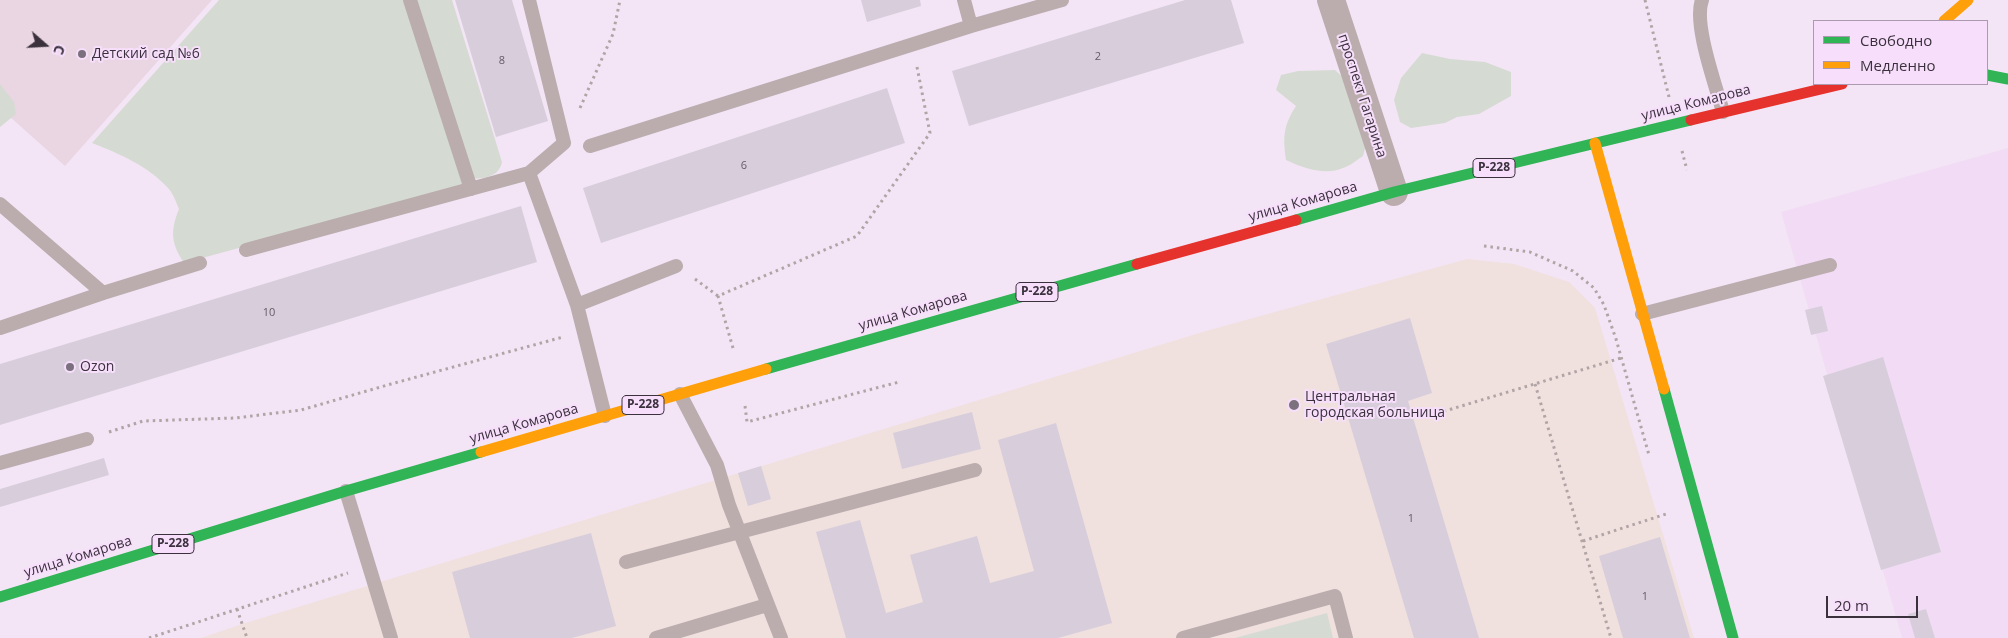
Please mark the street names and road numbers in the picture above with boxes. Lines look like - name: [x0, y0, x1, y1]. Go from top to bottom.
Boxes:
- street label: проспект Гагарина: [1334, 32, 1390, 160]
- street label: улица Комарова: [1640, 81, 1752, 125]
- road number: Р-228: [1473, 158, 1515, 178]
- street label: улица Комарова: [1247, 179, 1359, 225]
- road number: Р-228: [1016, 282, 1058, 302]
- street label: улица Комарова: [857, 288, 969, 334]
- road number: Р-228: [622, 396, 664, 414]
- street label: улица Комарова: [468, 401, 580, 447]
- street label: улица Комарова: [22, 533, 134, 581]
- road number: Р-228: [152, 534, 194, 554]

